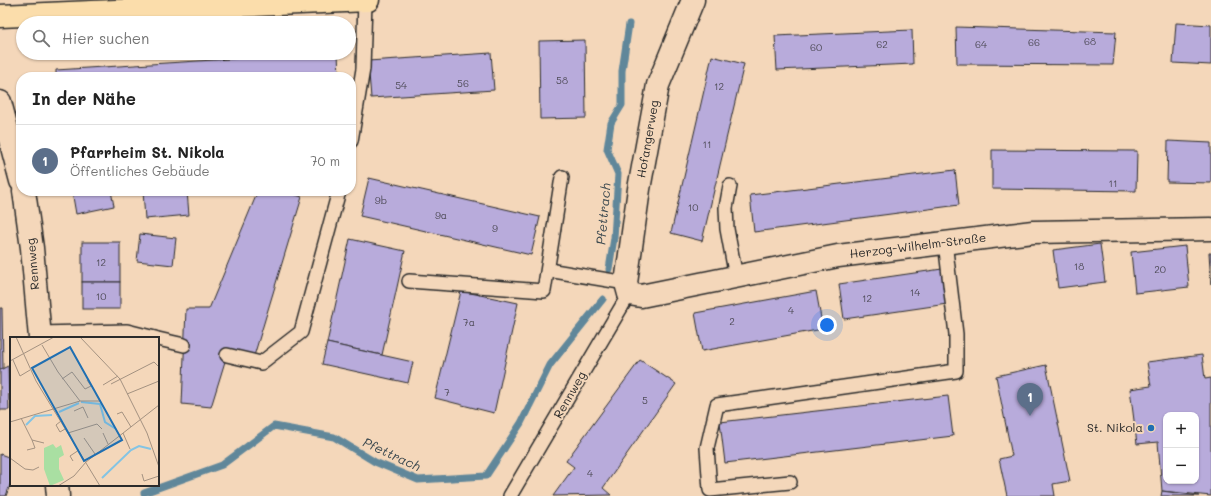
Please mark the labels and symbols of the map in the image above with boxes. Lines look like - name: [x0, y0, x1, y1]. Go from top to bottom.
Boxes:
- house number: 68: [1084, 34, 1096, 48]
- house number: 66: [1028, 35, 1040, 49]
- house number: 62: [876, 37, 888, 51]
- house number: 64: [975, 37, 987, 51]
- house number: 60: [810, 40, 822, 54]
- house number: 58: [556, 73, 568, 87]
- house number: 56: [457, 76, 469, 90]
- house number: 54: [395, 78, 407, 92]
- house number: 12: [714, 79, 724, 93]
- street label: Hofangerweg: [632, 99, 662, 179]
- house number: 11: [703, 137, 711, 151]
- house number: 11: [1109, 176, 1117, 190]
- water label: Pfettrach: [591, 182, 614, 246]
- house number: 9b: [375, 193, 387, 207]
- house number: 10: [688, 200, 698, 214]
- house number: 9a: [435, 208, 447, 222]
- house number: 9: [492, 221, 498, 235]
- street label: Herzog-Wilhelm-Straße: [849, 229, 987, 261]
- street label: Rennweg: [22, 237, 42, 291]
- house number: 12: [96, 255, 106, 269]
- house number: 18: [1074, 259, 1084, 273]
- house number: 20: [1154, 262, 1166, 276]
- house number: 14: [910, 285, 920, 299]
- house number: 10: [96, 289, 106, 303]
- house number: 12: [862, 291, 872, 305]
- house number: 4: [788, 303, 794, 317]
- house number: 2: [729, 314, 735, 328]
- house number: 7a: [463, 315, 475, 329]
- your location: [817, 315, 837, 335]
- inset map: [10, 337, 159, 486]
- street label: Rennweg: [549, 368, 589, 421]
- pin: 1: [1017, 383, 1043, 416]
- house number: 7: [444, 385, 450, 399]
- house number: 5: [642, 393, 648, 407]
- place label: St. Nikola: [1087, 419, 1143, 435]
- marker: St. Nikola: [1146, 423, 1156, 433]
- water label: Pfettrach: [360, 433, 424, 474]
- house number: 4: [587, 466, 593, 480]

